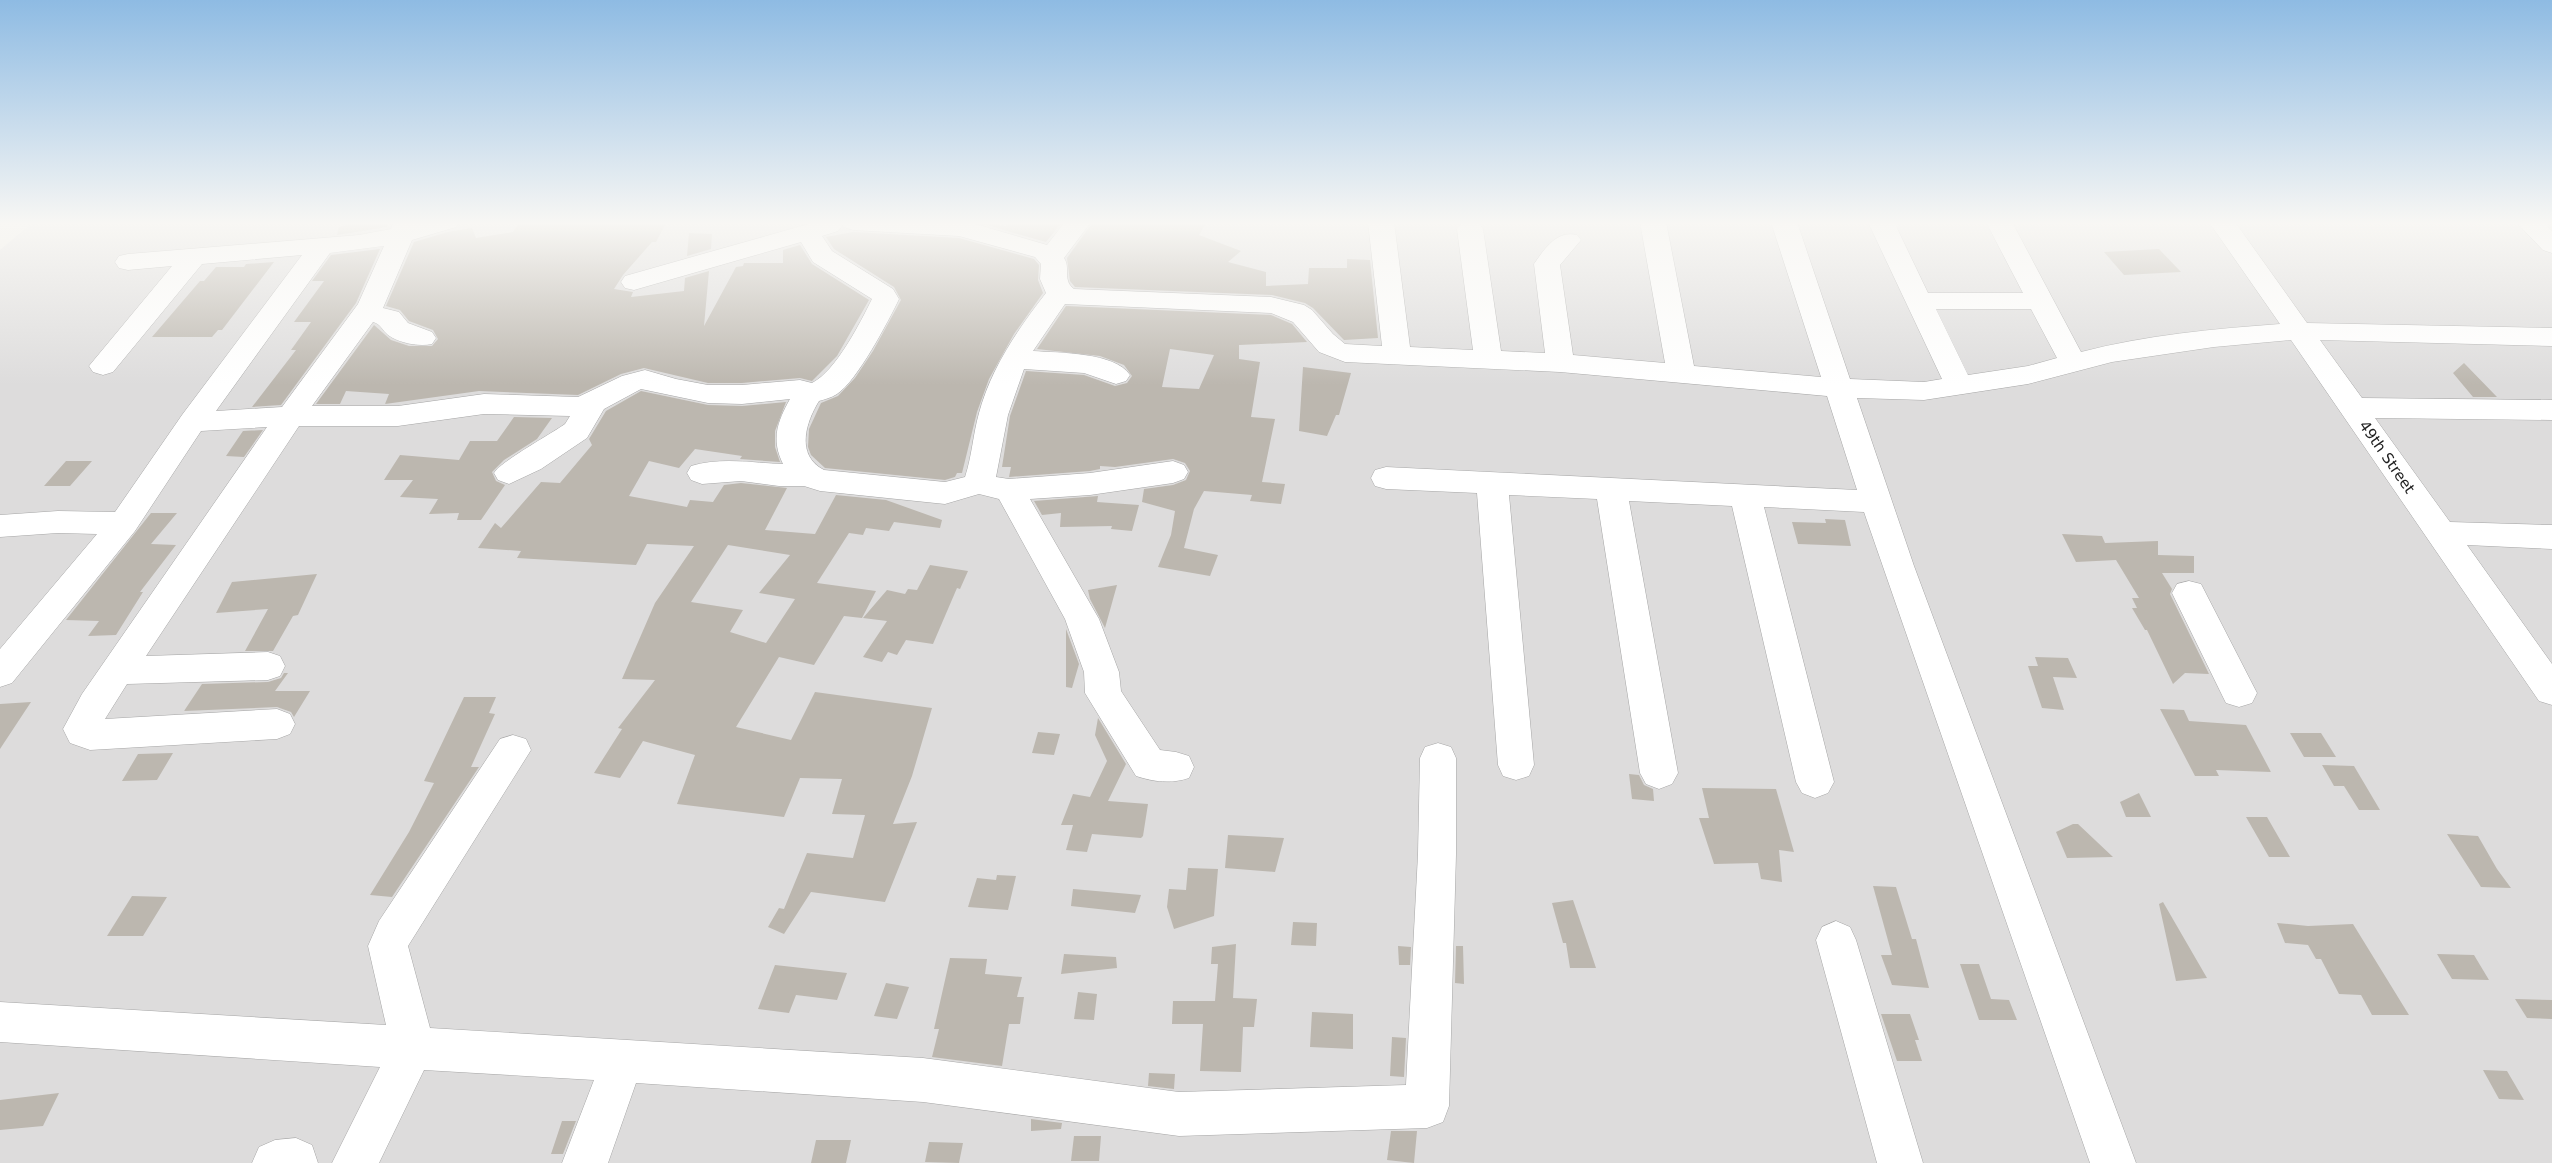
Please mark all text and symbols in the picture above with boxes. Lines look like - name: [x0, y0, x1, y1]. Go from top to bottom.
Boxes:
- street label: 49th Street: [2355, 417, 2419, 497]

